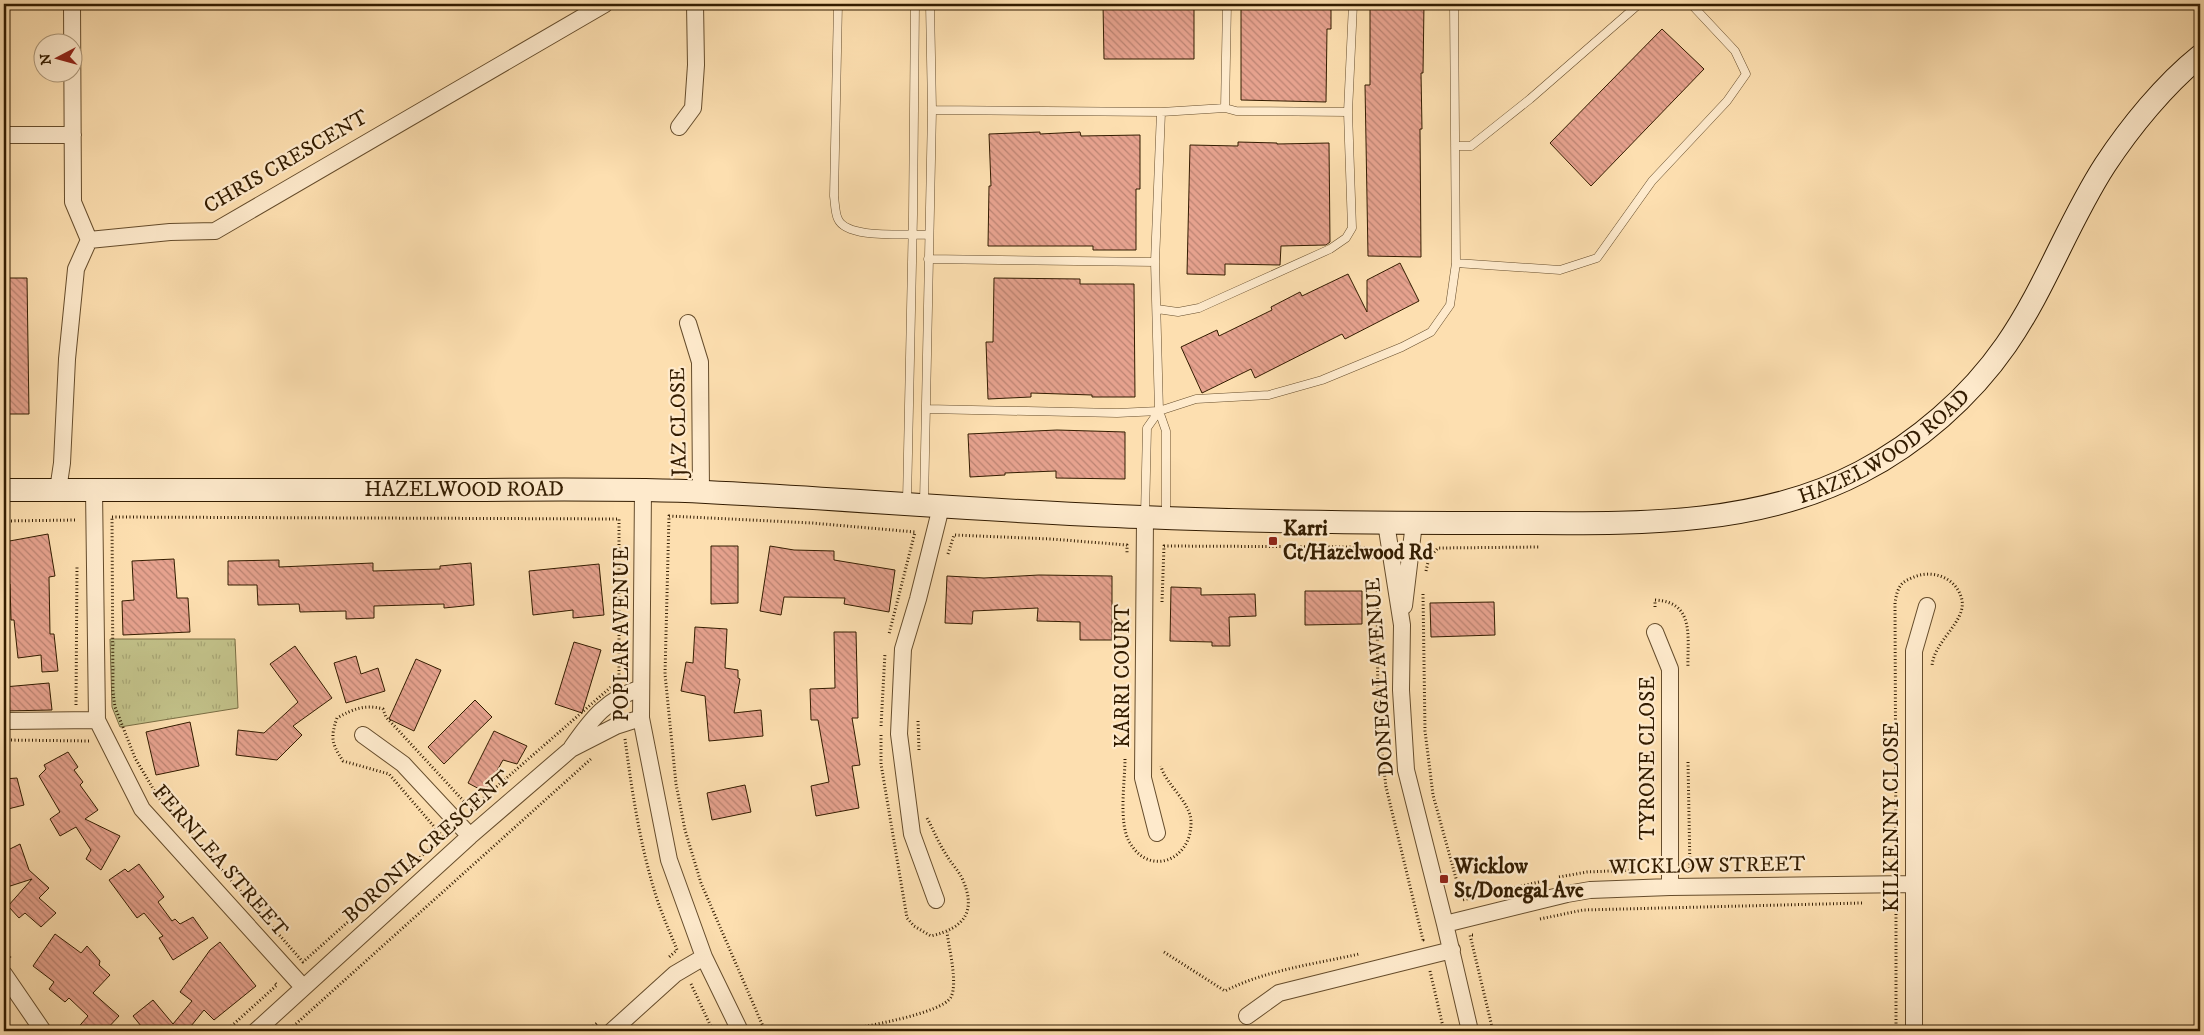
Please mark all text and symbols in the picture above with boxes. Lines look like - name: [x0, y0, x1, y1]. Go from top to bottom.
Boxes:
- north arrow: [32, 32, 82, 82]
- text: N: [36, 52, 56, 66]
- street label: CHRIS CRESCENT: [199, 104, 373, 220]
- street label: JAZ CLOSE: [665, 367, 693, 479]
- street label: HAZELWOOD ROAD: [1795, 384, 1976, 510]
- street label: HAZELWOOD ROAD: [364, 477, 564, 503]
- place label: Karri Ct/Hazelwood Rd: [1283, 516, 1434, 566]
- marker: Karri Ct/Hazelwood Rd: [1267, 535, 1279, 547]
- street label: POPLAR AVENUE: [609, 546, 635, 722]
- street label: DONEGAL AVENUE: [1360, 577, 1400, 777]
- street label: KARRI COURT: [1110, 604, 1136, 748]
- street label: TYRONE CLOSE: [1635, 676, 1661, 840]
- street label: KILKENNY CLOSE: [1879, 722, 1905, 912]
- street label: BORONIA CRESCENT: [338, 765, 516, 929]
- street label: FERNLEA STREET: [147, 780, 293, 943]
- street label: WICKLOW STREET: [1608, 851, 1806, 881]
- place label: Wicklow St/Donegal Ave: [1453, 854, 1584, 904]
- marker: Wicklow St/Donegal Ave: [1438, 873, 1450, 885]

